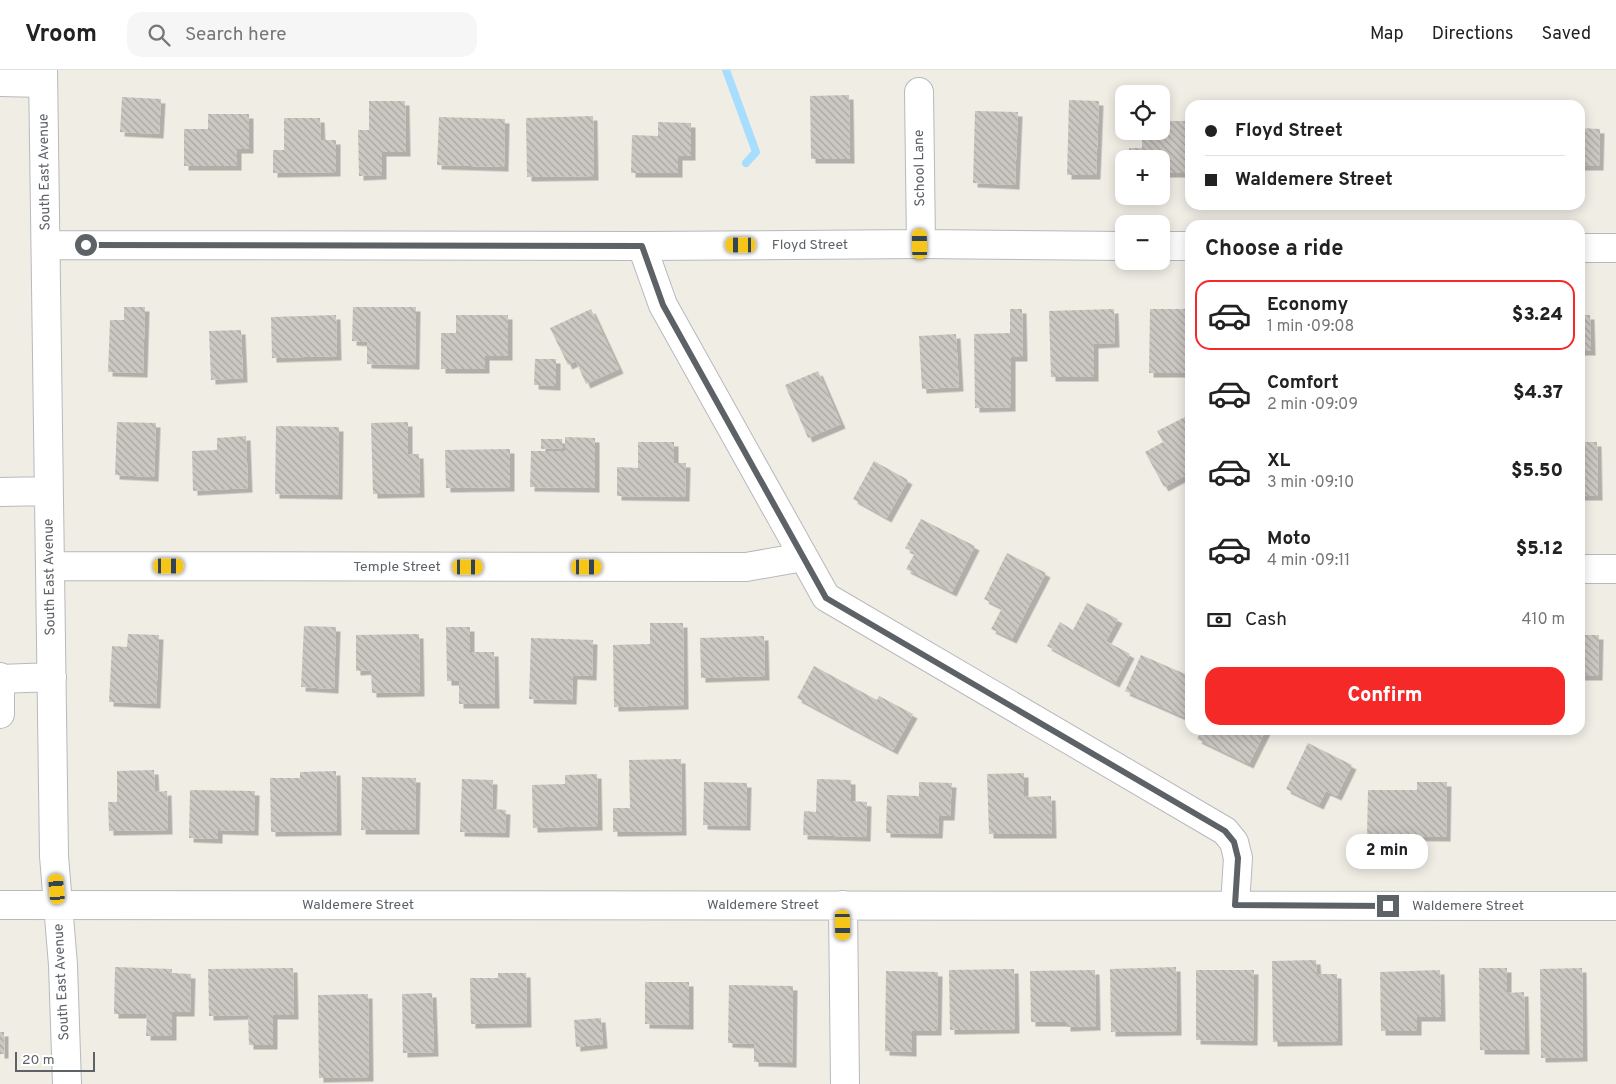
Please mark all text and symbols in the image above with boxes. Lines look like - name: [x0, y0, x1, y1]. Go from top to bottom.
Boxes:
- search box: [127, 12, 477, 57]
- text: Vroom: [25, 20, 97, 50]
- icon: search: [145, 21, 173, 49]
- text: Search here: [185, 23, 287, 47]
- text: Map: [1370, 23, 1404, 46]
- text: Directions: [1432, 23, 1514, 46]
- text: Saved: [1542, 23, 1591, 46]
- map controls: [1115, 85, 1170, 270]
- button: locate: [1115, 85, 1170, 140]
- street label: South East Avenue: [35, 113, 55, 231]
- text: Floyd Street: [1235, 119, 1343, 143]
- street label: School Lane: [911, 129, 929, 207]
- button: +: [1115, 150, 1170, 205]
- text: Waldemere Street: [1235, 168, 1393, 192]
- button: −: [1115, 215, 1170, 270]
- car: [912, 229, 927, 259]
- route start: [75, 234, 97, 256]
- text: Choose a ride: [1205, 236, 1343, 263]
- street label: Floyd Street: [772, 237, 848, 254]
- car: [726, 238, 756, 253]
- icon: car: [1207, 293, 1252, 338]
- text: Economy: [1267, 293, 1348, 317]
- text: $3.24: [1512, 303, 1563, 327]
- text: 1 min · 09:08: [1267, 317, 1354, 337]
- icon: car: [1207, 371, 1252, 416]
- text: Comfort: [1267, 371, 1339, 395]
- text: $4.37: [1513, 381, 1563, 405]
- text: 2 min · 09:09: [1267, 395, 1358, 415]
- icon: car: [1207, 449, 1252, 494]
- text: XL: [1267, 449, 1290, 473]
- text: $5.50: [1511, 459, 1563, 483]
- text: 3 min · 09:10: [1267, 473, 1354, 493]
- street label: South East Avenue: [40, 518, 60, 636]
- icon: car: [1207, 527, 1252, 572]
- text: Moto: [1267, 527, 1311, 551]
- text: $5.12: [1516, 537, 1563, 561]
- text: 4 min · 09:11: [1267, 551, 1350, 571]
- car: [154, 559, 184, 574]
- street label: Temple Street: [353, 559, 441, 576]
- car: [453, 560, 483, 575]
- car: [572, 560, 602, 575]
- icon: cash: [1205, 606, 1233, 634]
- text: Cash: [1245, 608, 1287, 632]
- text: 410 m: [1522, 610, 1565, 630]
- button: Confirm: [1205, 667, 1565, 725]
- callout: 2 min: [1347, 834, 1429, 868]
- text: 2 min: [1366, 841, 1408, 861]
- car: [48, 873, 65, 905]
- route end: [1377, 895, 1399, 917]
- street label: Waldemere Street: [302, 897, 414, 914]
- street label: Waldemere Street: [707, 897, 819, 914]
- street label: Waldemere Street: [1412, 898, 1524, 915]
- car: [835, 910, 850, 940]
- street label: South East Avenue: [50, 923, 74, 1041]
- scale bar: [15, 1049, 95, 1072]
- text: 20 m: [22, 1052, 55, 1069]

